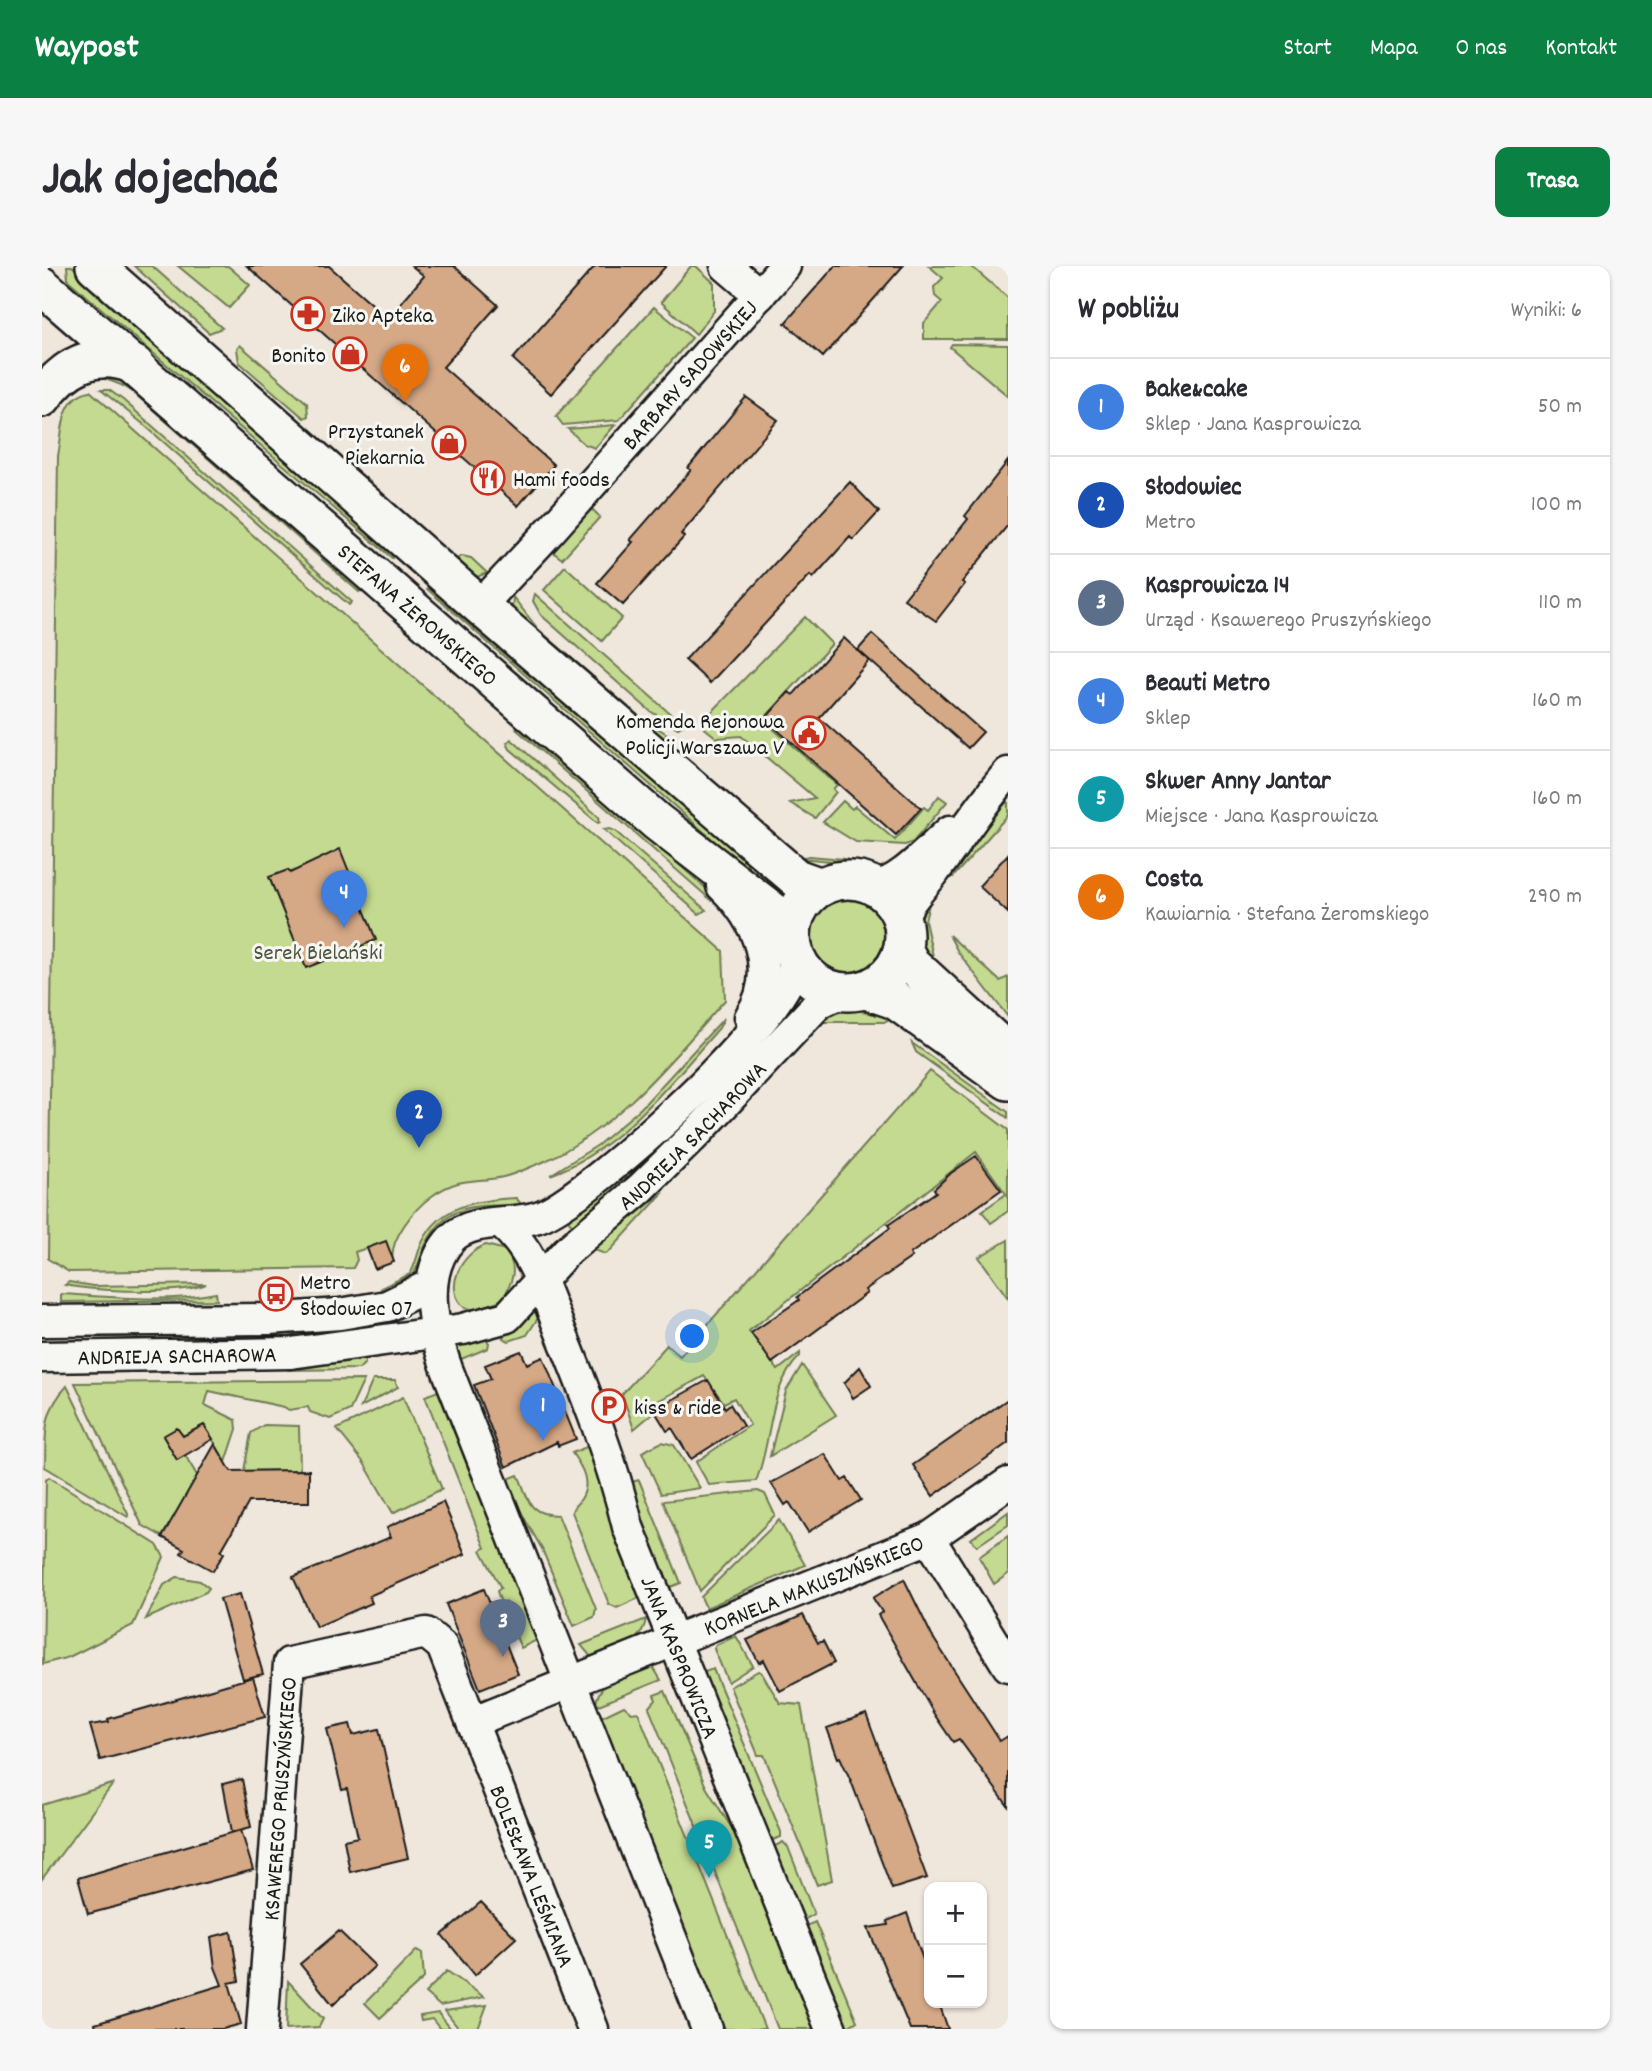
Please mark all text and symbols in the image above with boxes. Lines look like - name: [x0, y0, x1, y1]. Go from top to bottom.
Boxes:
- text: Waypost: [35, 26, 139, 73]
- text: Start: [1283, 32, 1332, 66]
- text: Mapa: [1370, 32, 1418, 66]
- text: O nas: [1456, 32, 1507, 66]
- text: Kontakt: [1545, 32, 1617, 66]
- text: Jak dojechać: [42, 147, 278, 217]
- button: Trasa: [1495, 147, 1610, 217]
- text: W pobliżu: [1078, 290, 1179, 333]
- street label: BARBARY SADOWSKIEJ: [616, 294, 767, 459]
- pharmacy icon: Ziko Apteka: [289, 295, 327, 333]
- text: Wyniki: 6: [1511, 295, 1582, 328]
- place label: Ziko Apteka: [332, 301, 434, 334]
- shop icon: Bonito: [331, 335, 369, 373]
- place label: Bonito: [271, 341, 326, 374]
- pin: 6: [382, 344, 428, 402]
- text: Bake&cake: [1145, 372, 1248, 409]
- text: 1: [1098, 391, 1104, 424]
- text: 50 m: [1538, 391, 1582, 424]
- text: Sklep · Jana Kasprowicza: [1145, 409, 1361, 442]
- place label: Przystanek Piekarnia: [328, 417, 425, 476]
- shop icon: Przystanek Piekarnia: [430, 424, 468, 462]
- restaurant icon: Hami foods: [469, 459, 507, 497]
- place label: Hami foods: [513, 465, 610, 498]
- text: Słodowiec: [1145, 470, 1242, 507]
- text: 2: [1096, 489, 1106, 522]
- text: 100 m: [1531, 489, 1582, 522]
- text: Metro: [1145, 507, 1196, 540]
- street label: STEFANA ŻEROMSKIEGO: [328, 537, 504, 696]
- text: Kasprowicza 14: [1145, 568, 1290, 605]
- text: 3: [1096, 587, 1106, 620]
- text: 110 m: [1538, 587, 1582, 620]
- text: Urząd · Ksawerego Pruszyńskiego: [1145, 605, 1431, 638]
- text: Beauti Metro: [1145, 666, 1270, 703]
- text: 4: [1096, 685, 1106, 718]
- text: 160 m: [1532, 685, 1582, 718]
- text: Sklep: [1145, 703, 1191, 736]
- place label: Komenda Rejonowa Policji Warszawa V: [616, 707, 785, 766]
- public building icon: Komenda Rejonowa Policji Warszawa V: [790, 714, 828, 752]
- text: Skwer Anny Jantar: [1145, 764, 1331, 801]
- text: 5: [1096, 783, 1106, 816]
- text: 160 m: [1532, 783, 1582, 816]
- text: Miejsce · Jana Kasprowicza: [1145, 801, 1378, 834]
- text: Costa: [1145, 862, 1202, 899]
- pin: 4: [321, 870, 367, 928]
- text: 6: [1095, 881, 1107, 914]
- text: 290 m: [1528, 881, 1582, 914]
- text: Kawiarnia · Stefana Żeromskiego: [1145, 899, 1429, 932]
- park label: Serek Bielański: [253, 938, 383, 971]
- street label: ANDRIEJA SACHAROWA: [612, 1055, 776, 1220]
- pin: 2: [396, 1090, 442, 1148]
- place label: Metro Słodowiec 07: [300, 1268, 412, 1327]
- bus stop icon: Metro Słodowiec 07: [257, 1275, 295, 1313]
- your location: [675, 1319, 709, 1353]
- street label: ANDRIEJA SACHAROWA: [77, 1340, 277, 1376]
- pin: 1: [520, 1383, 566, 1441]
- parking icon: kiss & ride: [590, 1387, 628, 1425]
- place label: kiss & ride: [634, 1393, 721, 1426]
- street label: KORNELA MAKUSZYŃSKIEGO: [700, 1529, 930, 1647]
- street label: JANA KASPROWICZA: [630, 1572, 725, 1745]
- pin: 3: [480, 1599, 526, 1657]
- street label: KSAWEREGO PRUSZYŃSKIEGO: [257, 1676, 308, 1922]
- street label: BOLESŁAWA LEŚMIANA: [478, 1781, 580, 1973]
- pin: 5: [686, 1820, 732, 1878]
- map controls: [924, 1882, 987, 2008]
- button: +: [924, 1882, 987, 1945]
- button: −: [924, 1945, 987, 2008]

